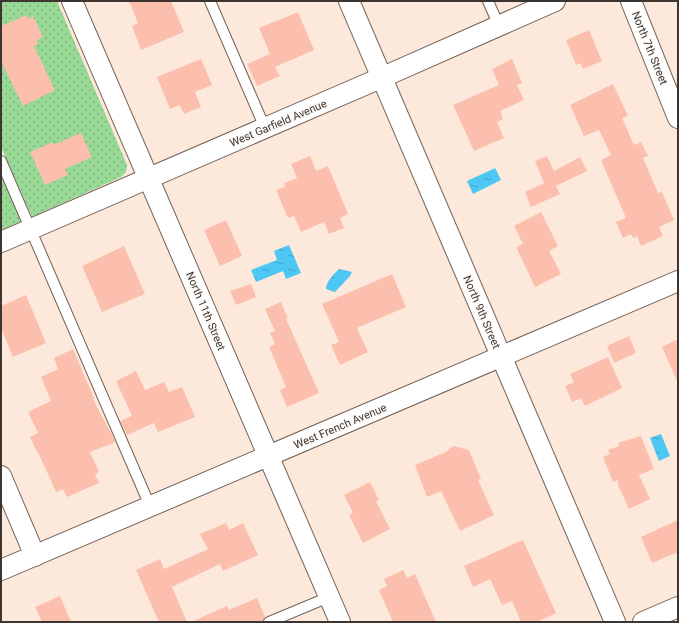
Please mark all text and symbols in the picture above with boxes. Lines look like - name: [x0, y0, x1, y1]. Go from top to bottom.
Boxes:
- street label: North 7th Street: [629, 10, 670, 87]
- street label: West Garfield Avenue: [228, 97, 329, 150]
- street label: North 11th Street: [183, 270, 228, 353]
- street label: North 9th Street: [460, 274, 503, 351]
- street label: West French Avenue: [292, 401, 389, 452]

